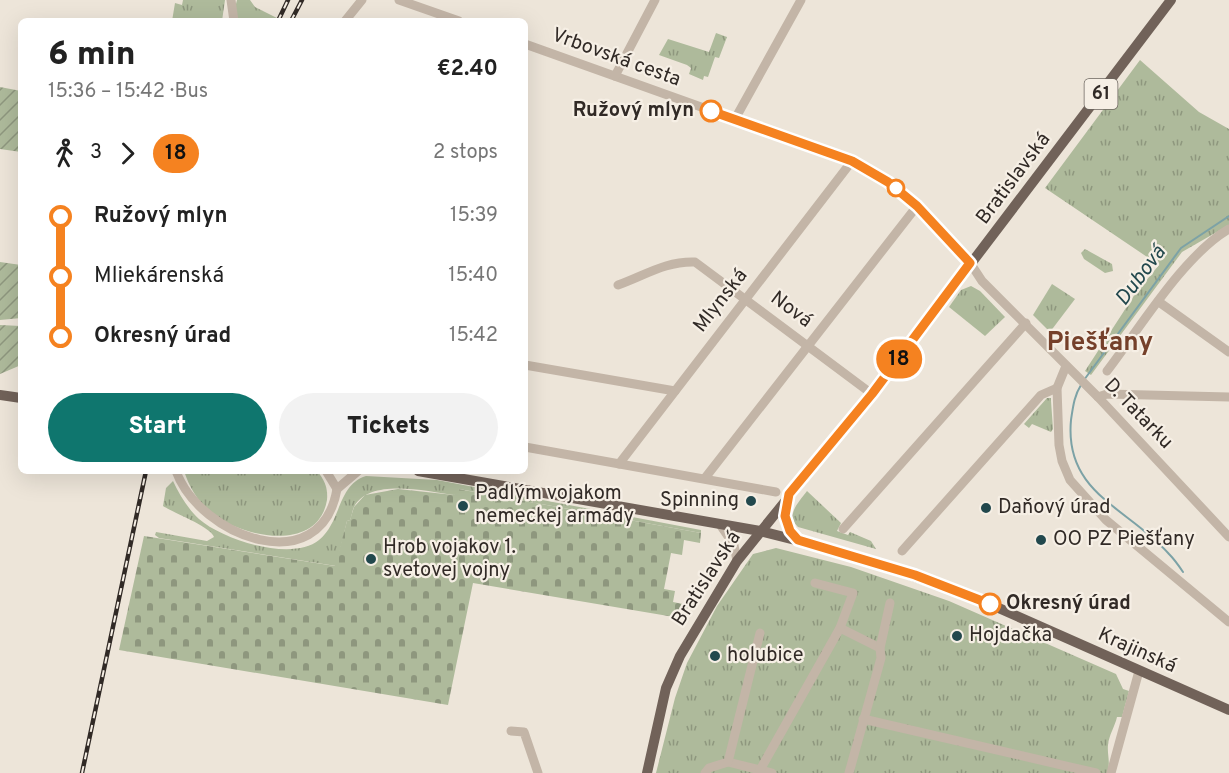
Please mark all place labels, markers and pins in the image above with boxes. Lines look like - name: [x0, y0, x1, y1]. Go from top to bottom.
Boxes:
- place label: Ružový mlyn: [573, 98, 694, 124]
- marker: Ružový mlyn: [700, 100, 722, 122]
- unlabelled marker: [887, 179, 905, 197]
- place label: Padlým vojakom nemeckej armády: [475, 481, 634, 530]
- place label: Spinning: [660, 488, 739, 514]
- marker: Spinning: [744, 494, 758, 508]
- place label: Daňový úrad: [998, 495, 1111, 521]
- marker: Padlým vojakom nemeckej armády: [456, 499, 470, 513]
- marker: Daňový úrad: [979, 501, 993, 515]
- place label: OO PZ Piešťany: [1053, 527, 1195, 553]
- marker: OO PZ Piešťany: [1034, 533, 1048, 547]
- place label: Hrob vojakov 1. svetovej vojny: [383, 535, 516, 584]
- marker: Hrob vojakov 1. svetovej vojny: [364, 552, 378, 566]
- place label: Okresný úrad: [1006, 591, 1131, 617]
- marker: Okresný úrad: [979, 593, 1001, 615]
- place label: Hojdačka: [969, 623, 1052, 649]
- marker: Hojdačka: [950, 629, 964, 643]
- place label: holubice: [727, 643, 803, 669]
- marker: holubice: [708, 649, 722, 663]

